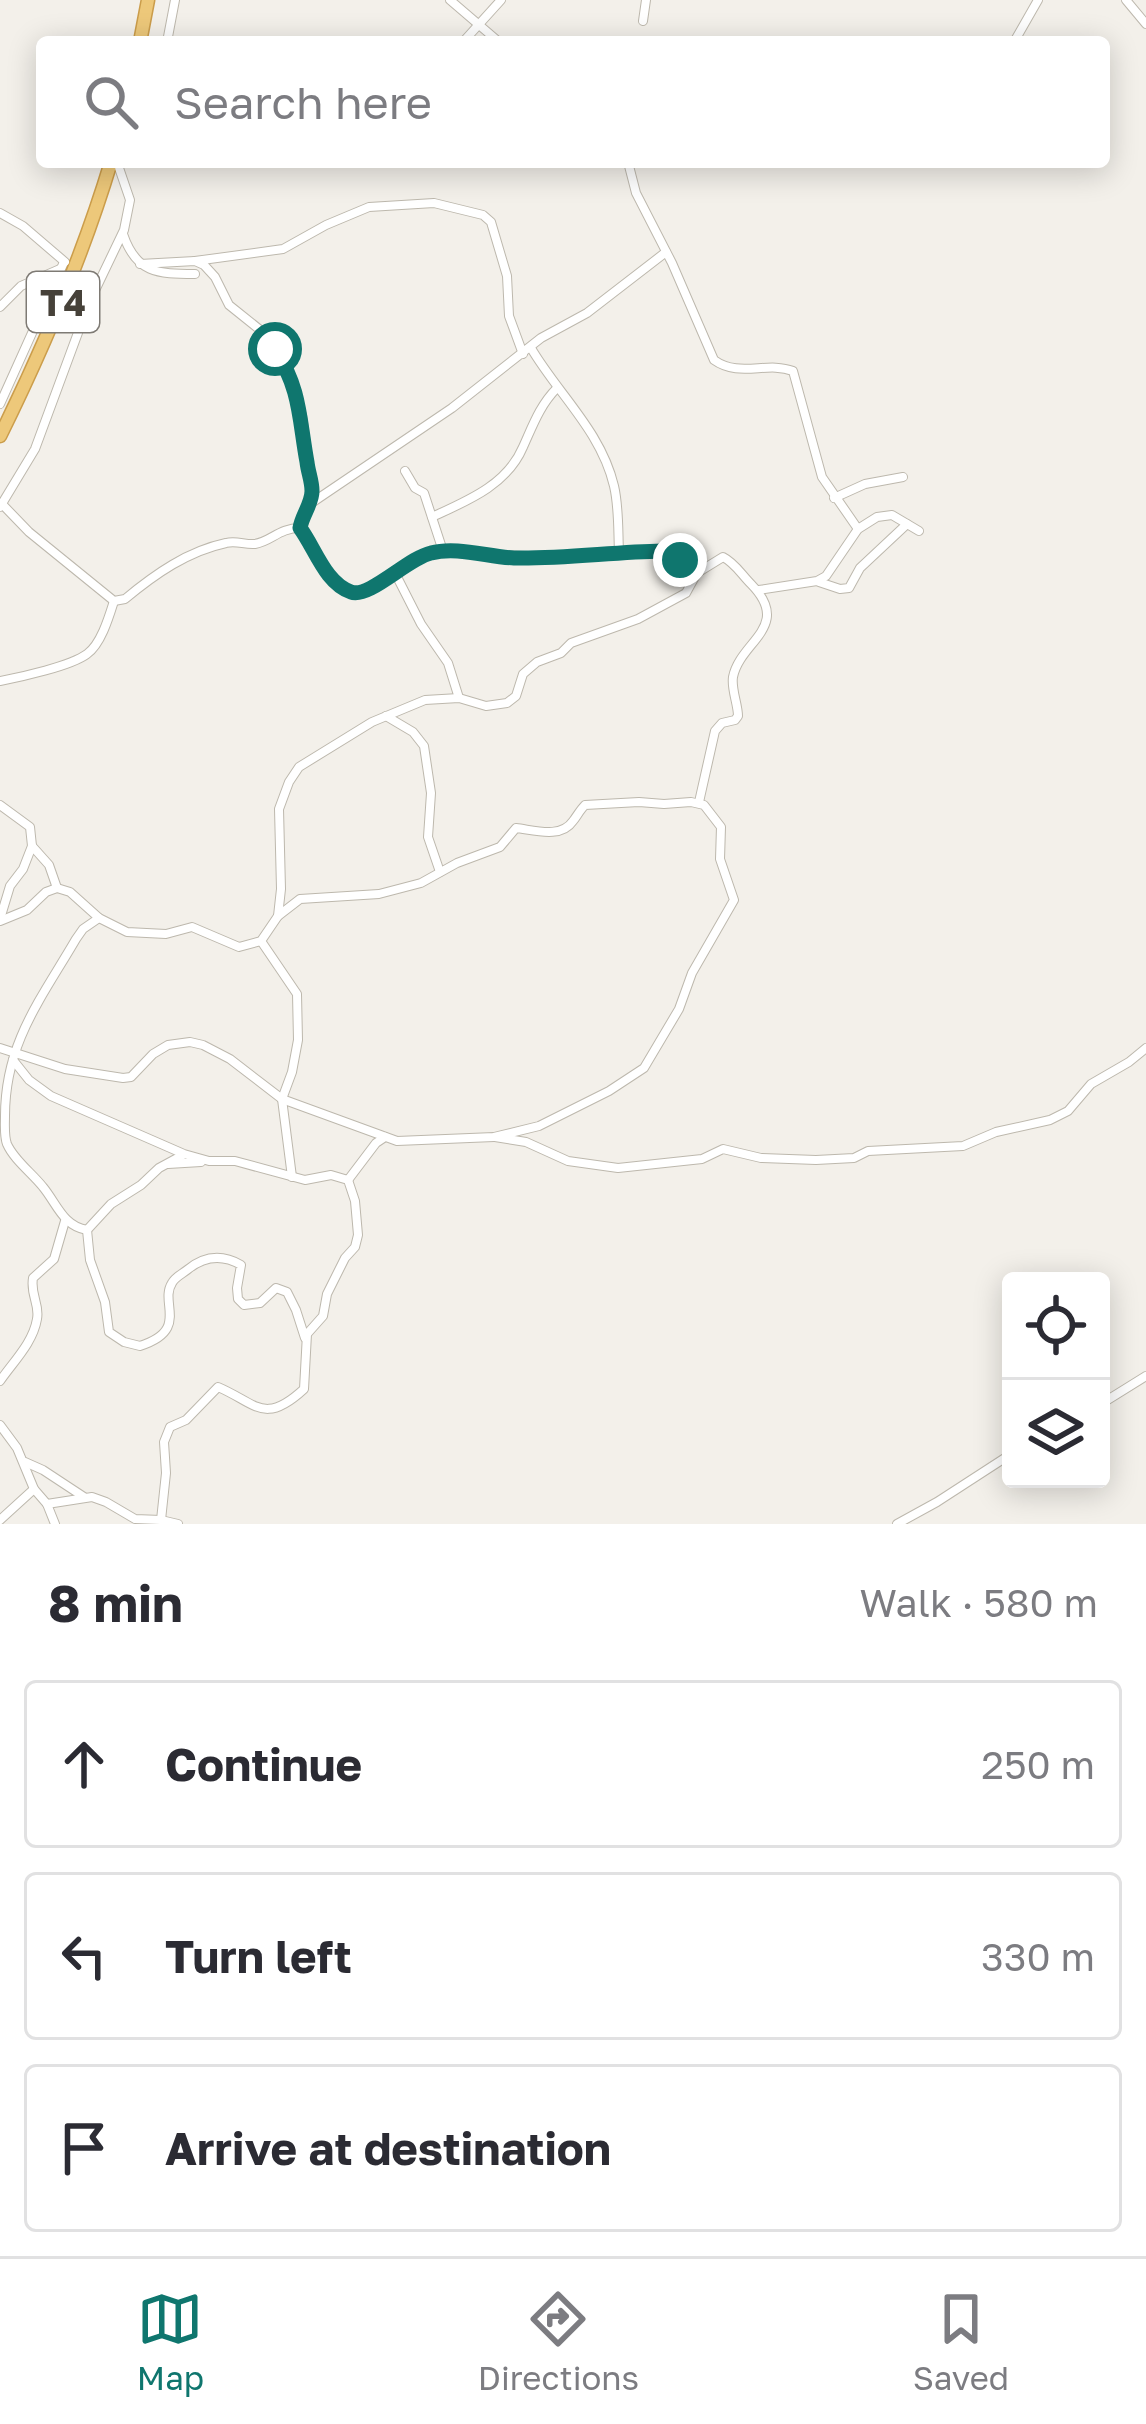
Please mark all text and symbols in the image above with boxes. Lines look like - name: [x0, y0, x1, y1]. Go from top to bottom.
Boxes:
- search box: [36, 36, 1110, 168]
- icon: search: [78, 69, 144, 135]
- text: Search here: [174, 75, 432, 129]
- road number: T4: [27, 272, 99, 332]
- route start: [248, 322, 302, 376]
- route end: [653, 533, 707, 587]
- map controls: [1002, 1272, 1110, 1488]
- button: locate: [1002, 1272, 1110, 1380]
- button: layers: [1002, 1380, 1110, 1488]
- text: 8 min: [48, 1572, 183, 1633]
- text: Walk · 580 m: [860, 1579, 1098, 1626]
- icon: ahead: [51, 1731, 117, 1797]
- text: Continue: [165, 1737, 362, 1791]
- text: 250 m: [981, 1741, 1095, 1788]
- icon: left: [51, 1923, 117, 1989]
- text: Turn left: [165, 1929, 352, 1983]
- text: 330 m: [981, 1933, 1095, 1980]
- icon: arrive: [51, 2115, 117, 2181]
- text: Arrive at destination: [165, 2121, 611, 2175]
- tab: Map: [137, 2286, 204, 2397]
- tab: Directions: [478, 2286, 639, 2397]
- tab: Saved: [913, 2286, 1009, 2397]

